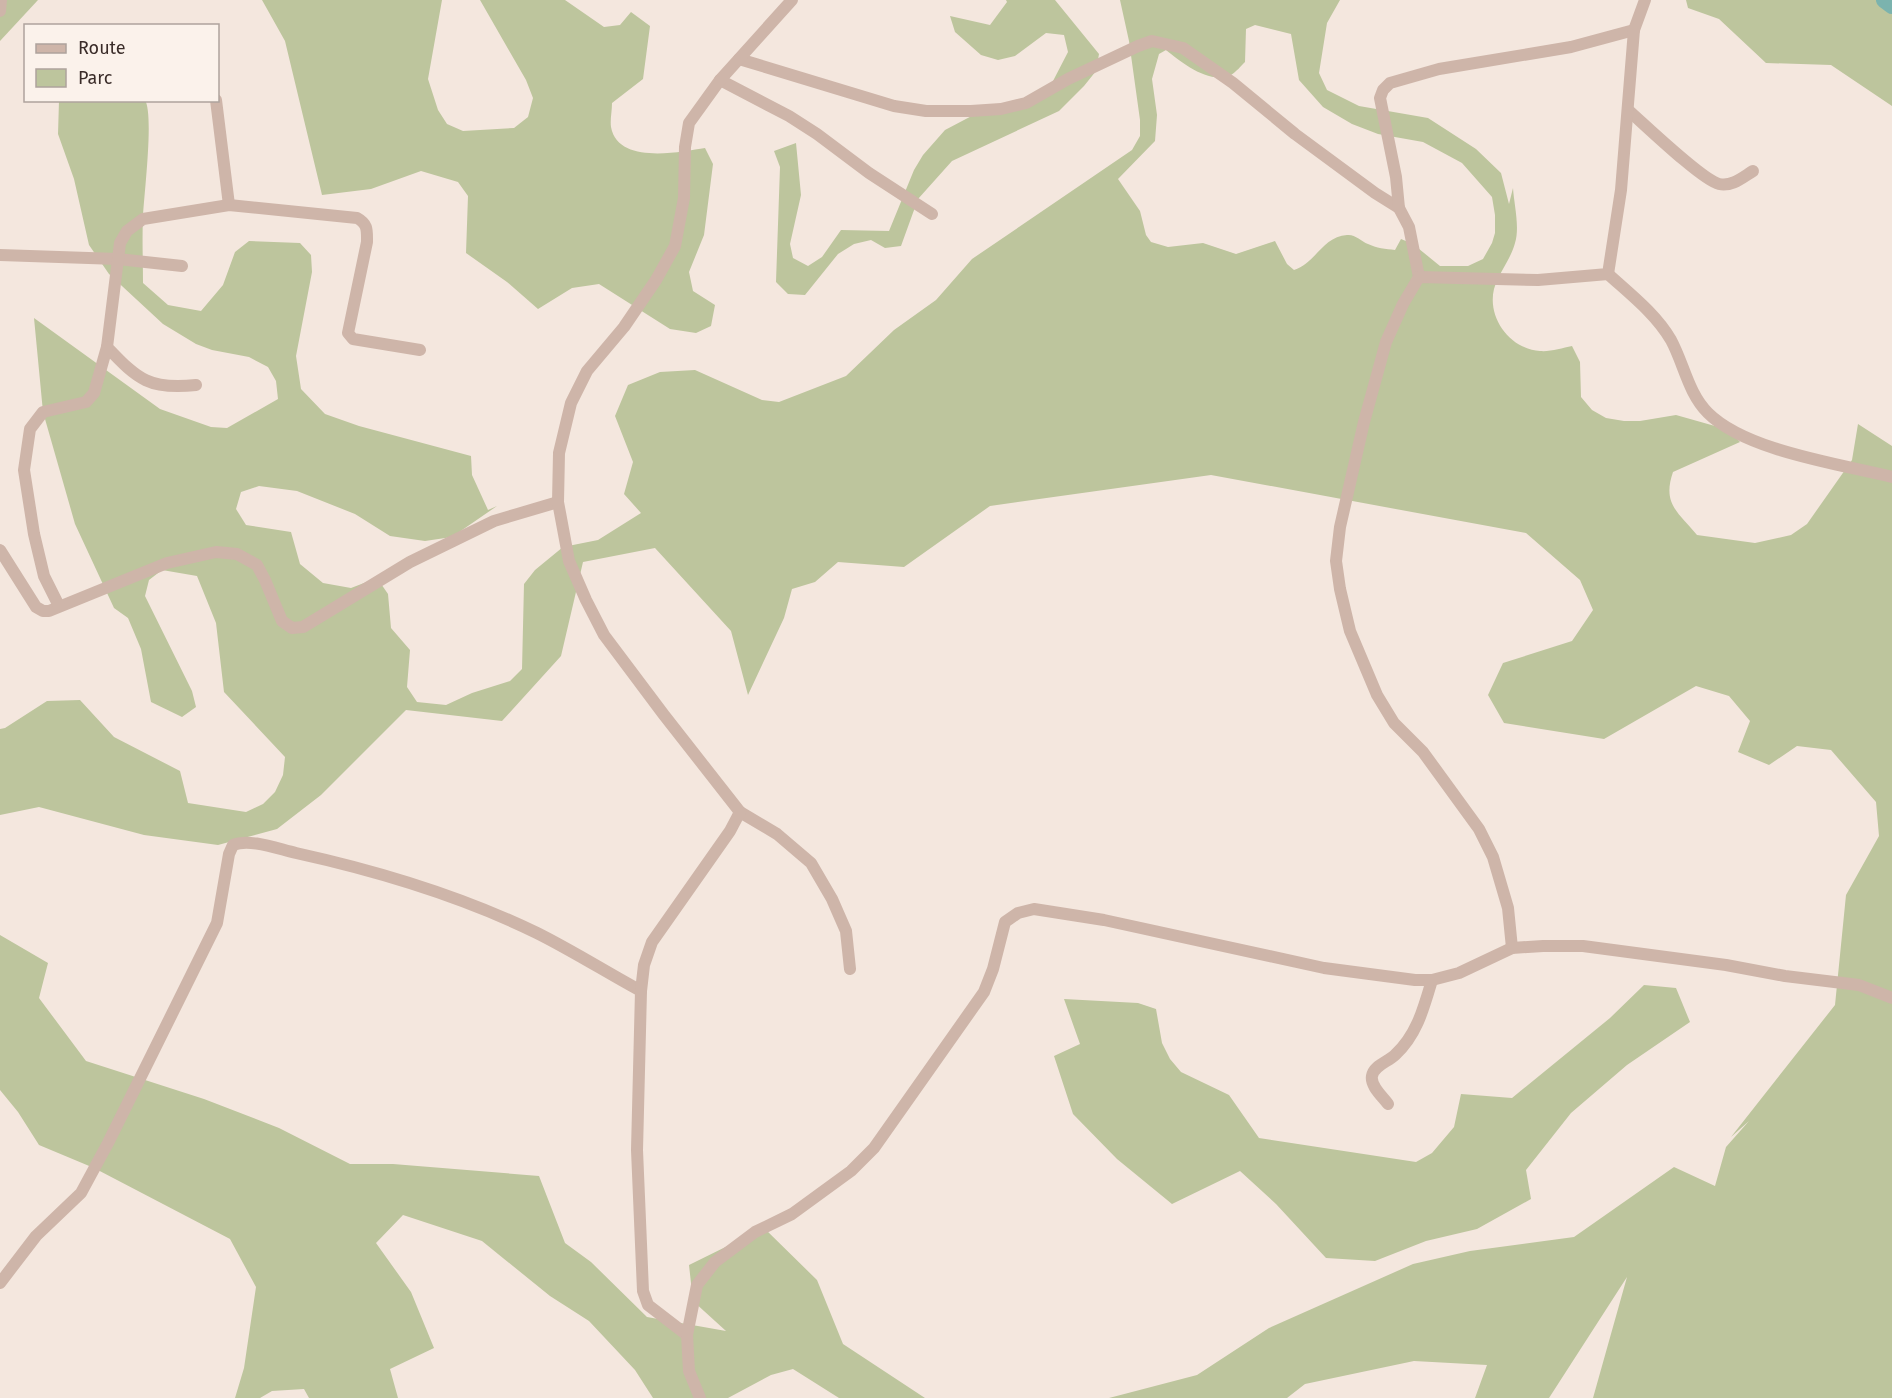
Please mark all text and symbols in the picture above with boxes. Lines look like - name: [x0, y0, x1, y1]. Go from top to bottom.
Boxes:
- legend: [24, 24, 219, 102]
- text: Route: [78, 37, 126, 59]
- text: Parc: [78, 67, 113, 89]

